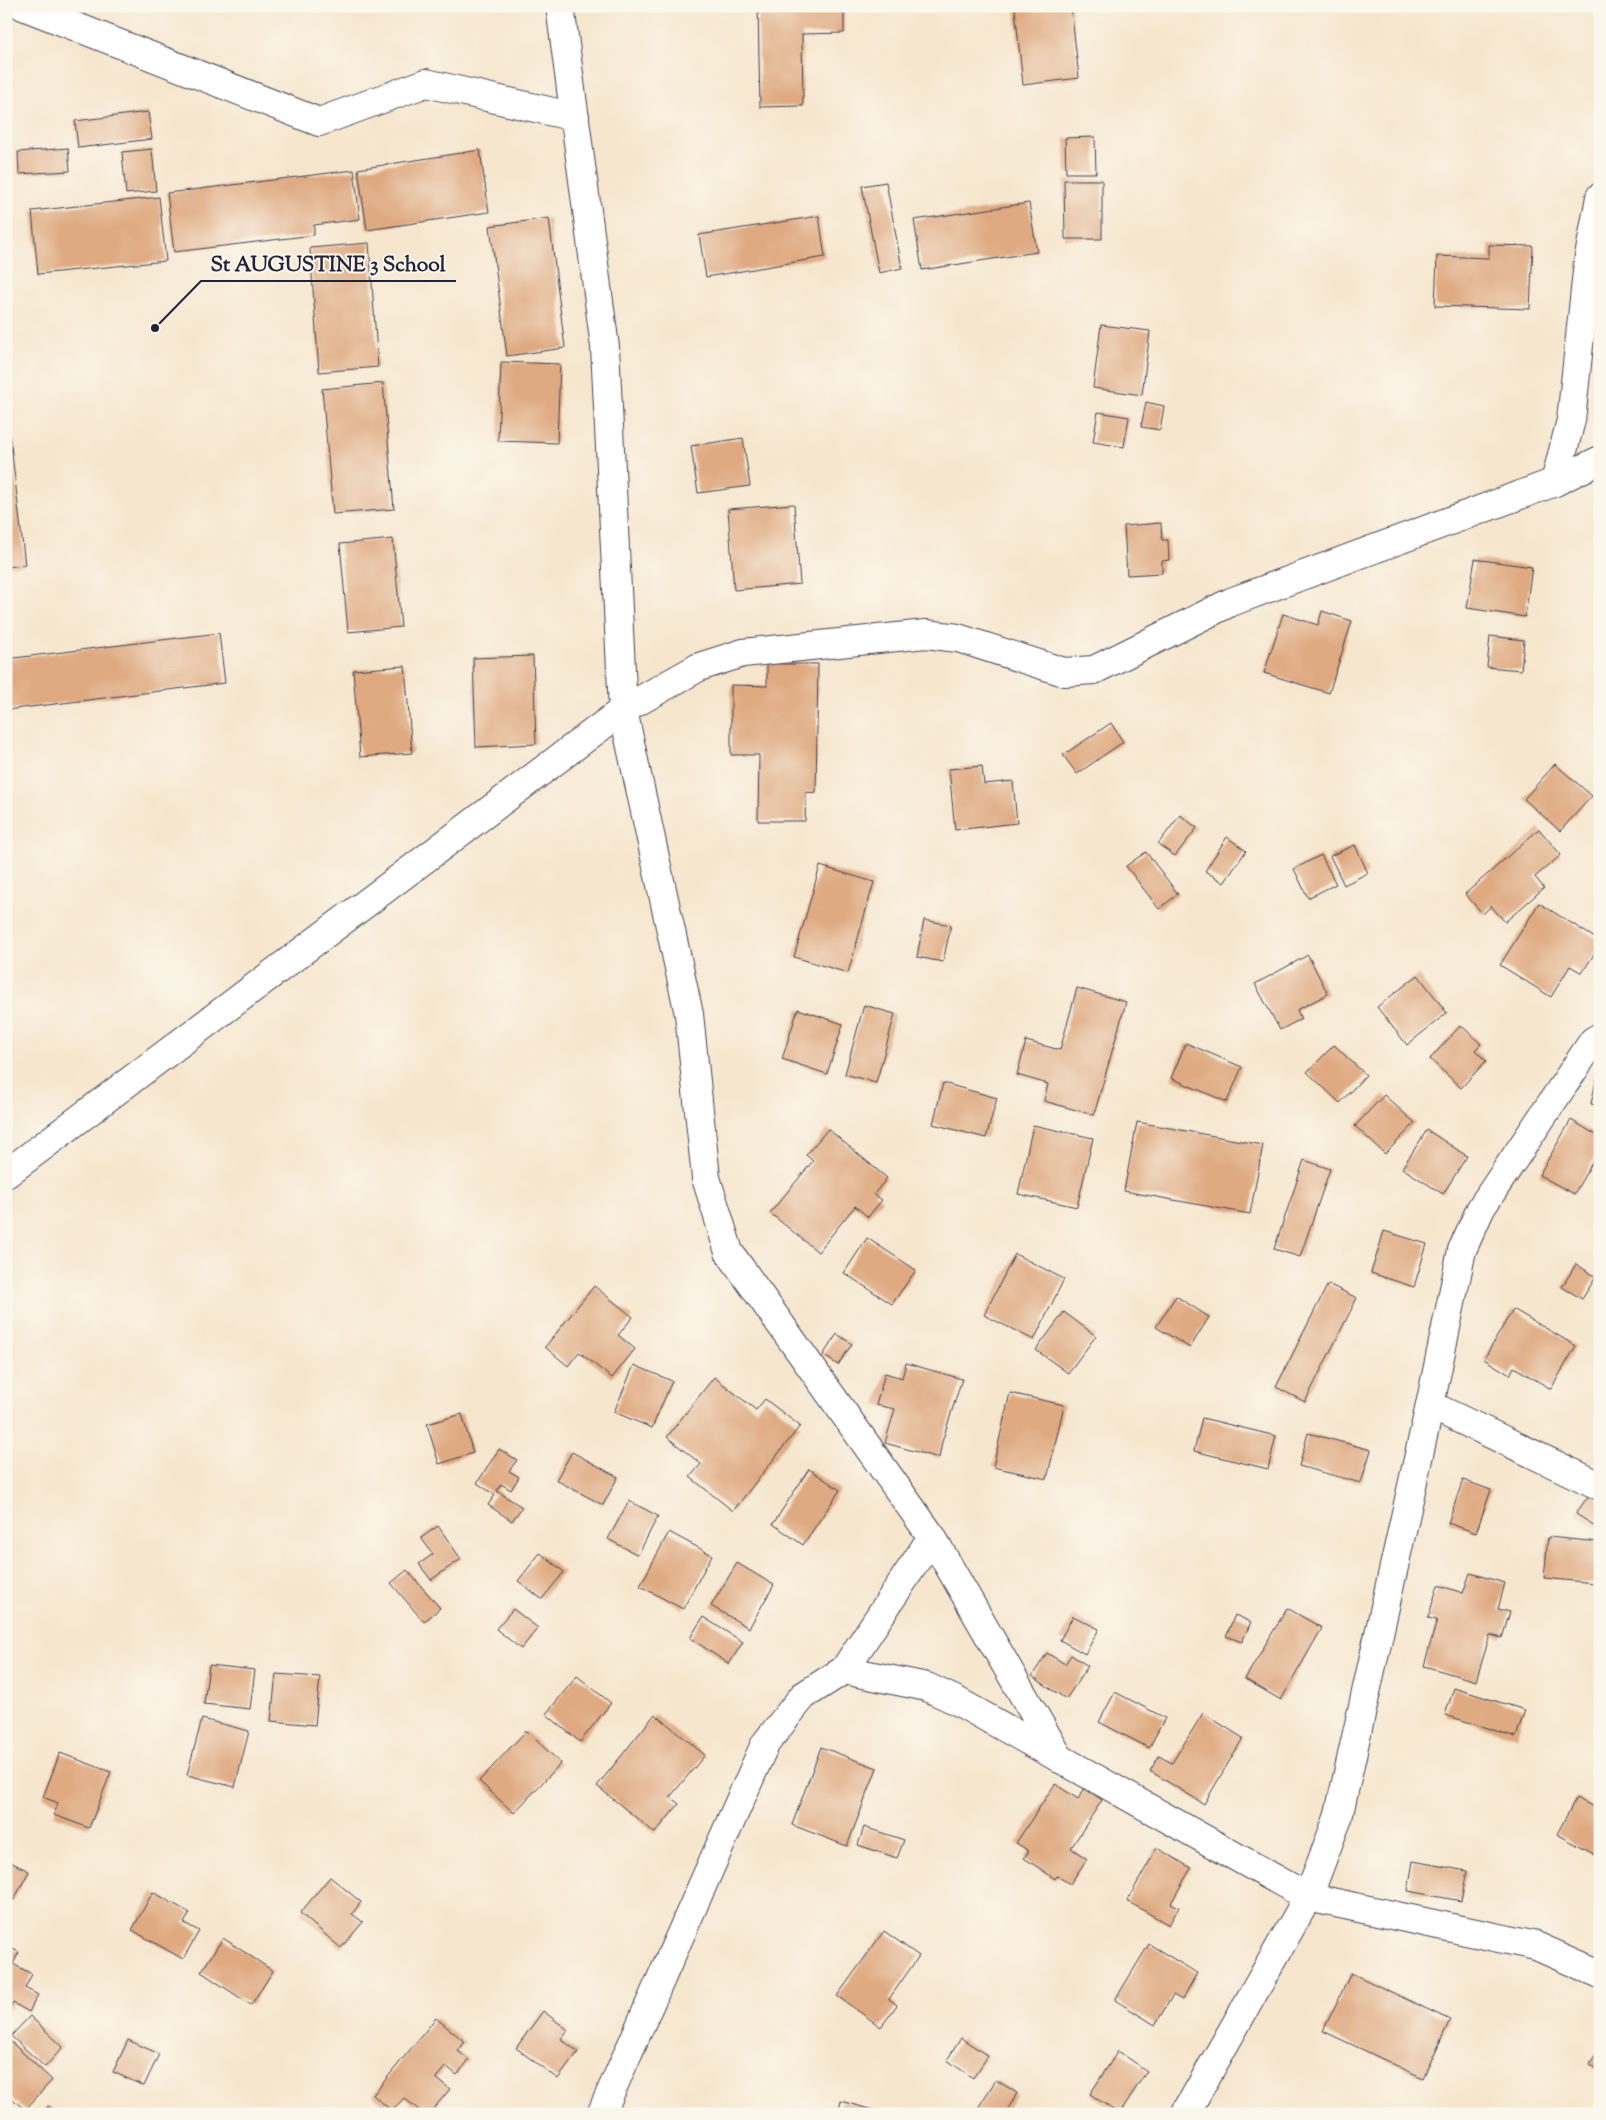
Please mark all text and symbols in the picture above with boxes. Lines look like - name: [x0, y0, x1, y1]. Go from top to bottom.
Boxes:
- callout: St AUGUSTINE 3 School: [201, 245, 456, 281]
- text: St AUGUSTINE 3 School: [210, 251, 446, 281]

